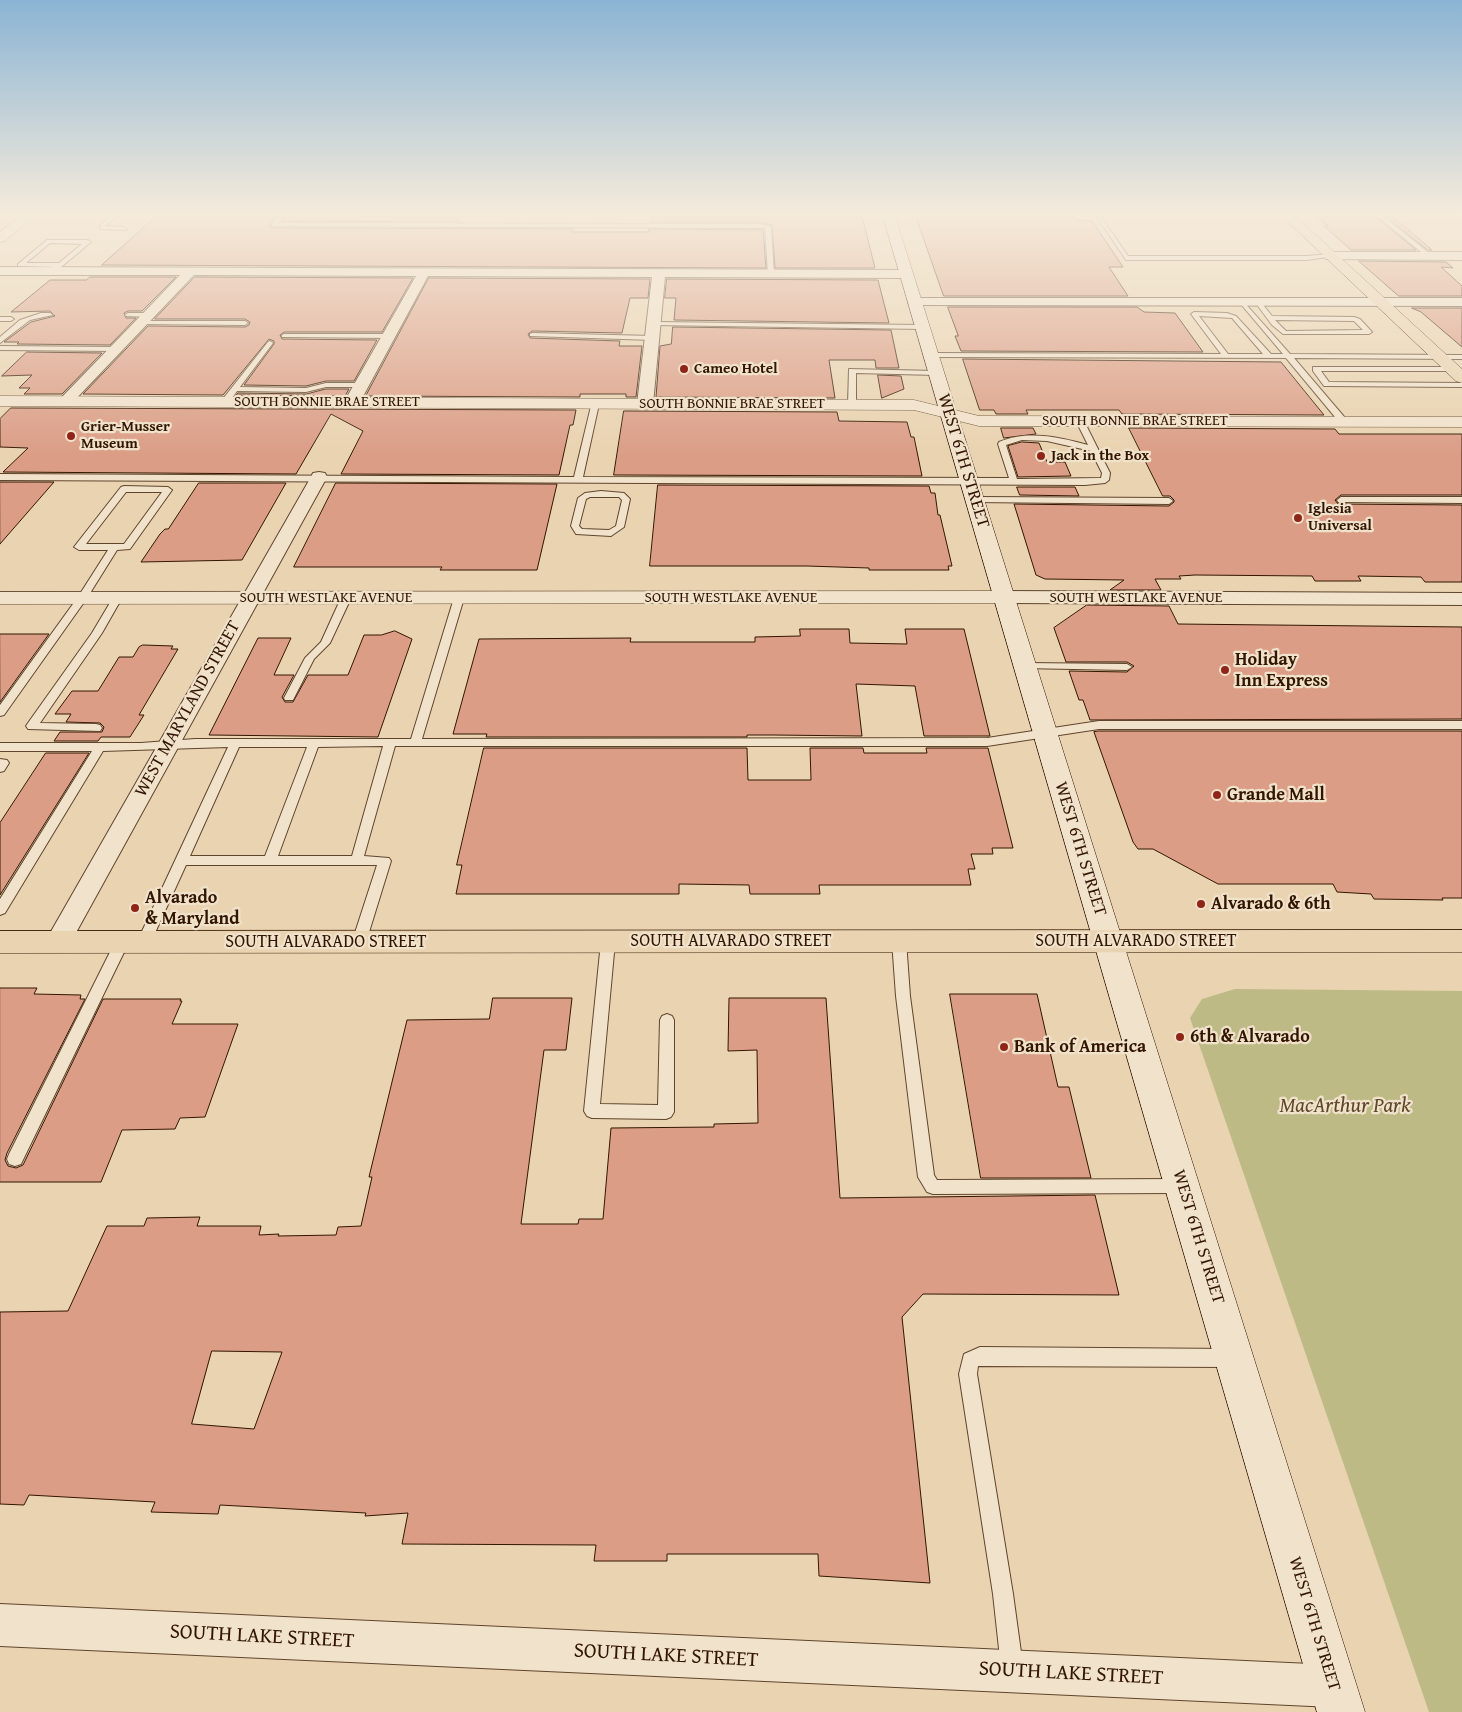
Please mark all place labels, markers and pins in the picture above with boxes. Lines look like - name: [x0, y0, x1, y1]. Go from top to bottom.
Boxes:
- place label: Cameo Hotel: [694, 360, 778, 378]
- marker: Cameo Hotel: [678, 363, 690, 375]
- place label: Grier-Musser Museum: [81, 418, 170, 453]
- marker: Grier-Musser Museum: [65, 430, 77, 442]
- place label: Jack in the Box: [1051, 447, 1149, 465]
- marker: Jack in the Box: [1035, 450, 1047, 462]
- place label: Iglesia Universal: [1308, 500, 1372, 535]
- marker: Iglesia Universal: [1292, 512, 1304, 524]
- place label: Holiday Inn Express: [1235, 649, 1328, 692]
- marker: Holiday Inn Express: [1219, 664, 1231, 676]
- place label: Grande Mall: [1227, 784, 1325, 806]
- marker: Grande Mall: [1211, 789, 1223, 801]
- place label: Alvarado & Maryland: [145, 887, 240, 930]
- place label: Alvarado & 6th: [1211, 893, 1331, 915]
- marker: Alvarado & 6th: [1195, 898, 1207, 910]
- marker: Alvarado & Maryland: [129, 902, 141, 914]
- place label: 6th & Alvarado: [1190, 1026, 1310, 1048]
- marker: 6th & Alvarado: [1174, 1031, 1186, 1043]
- place label: Bank of America: [1014, 1036, 1146, 1058]
- marker: Bank of America: [998, 1041, 1010, 1053]

